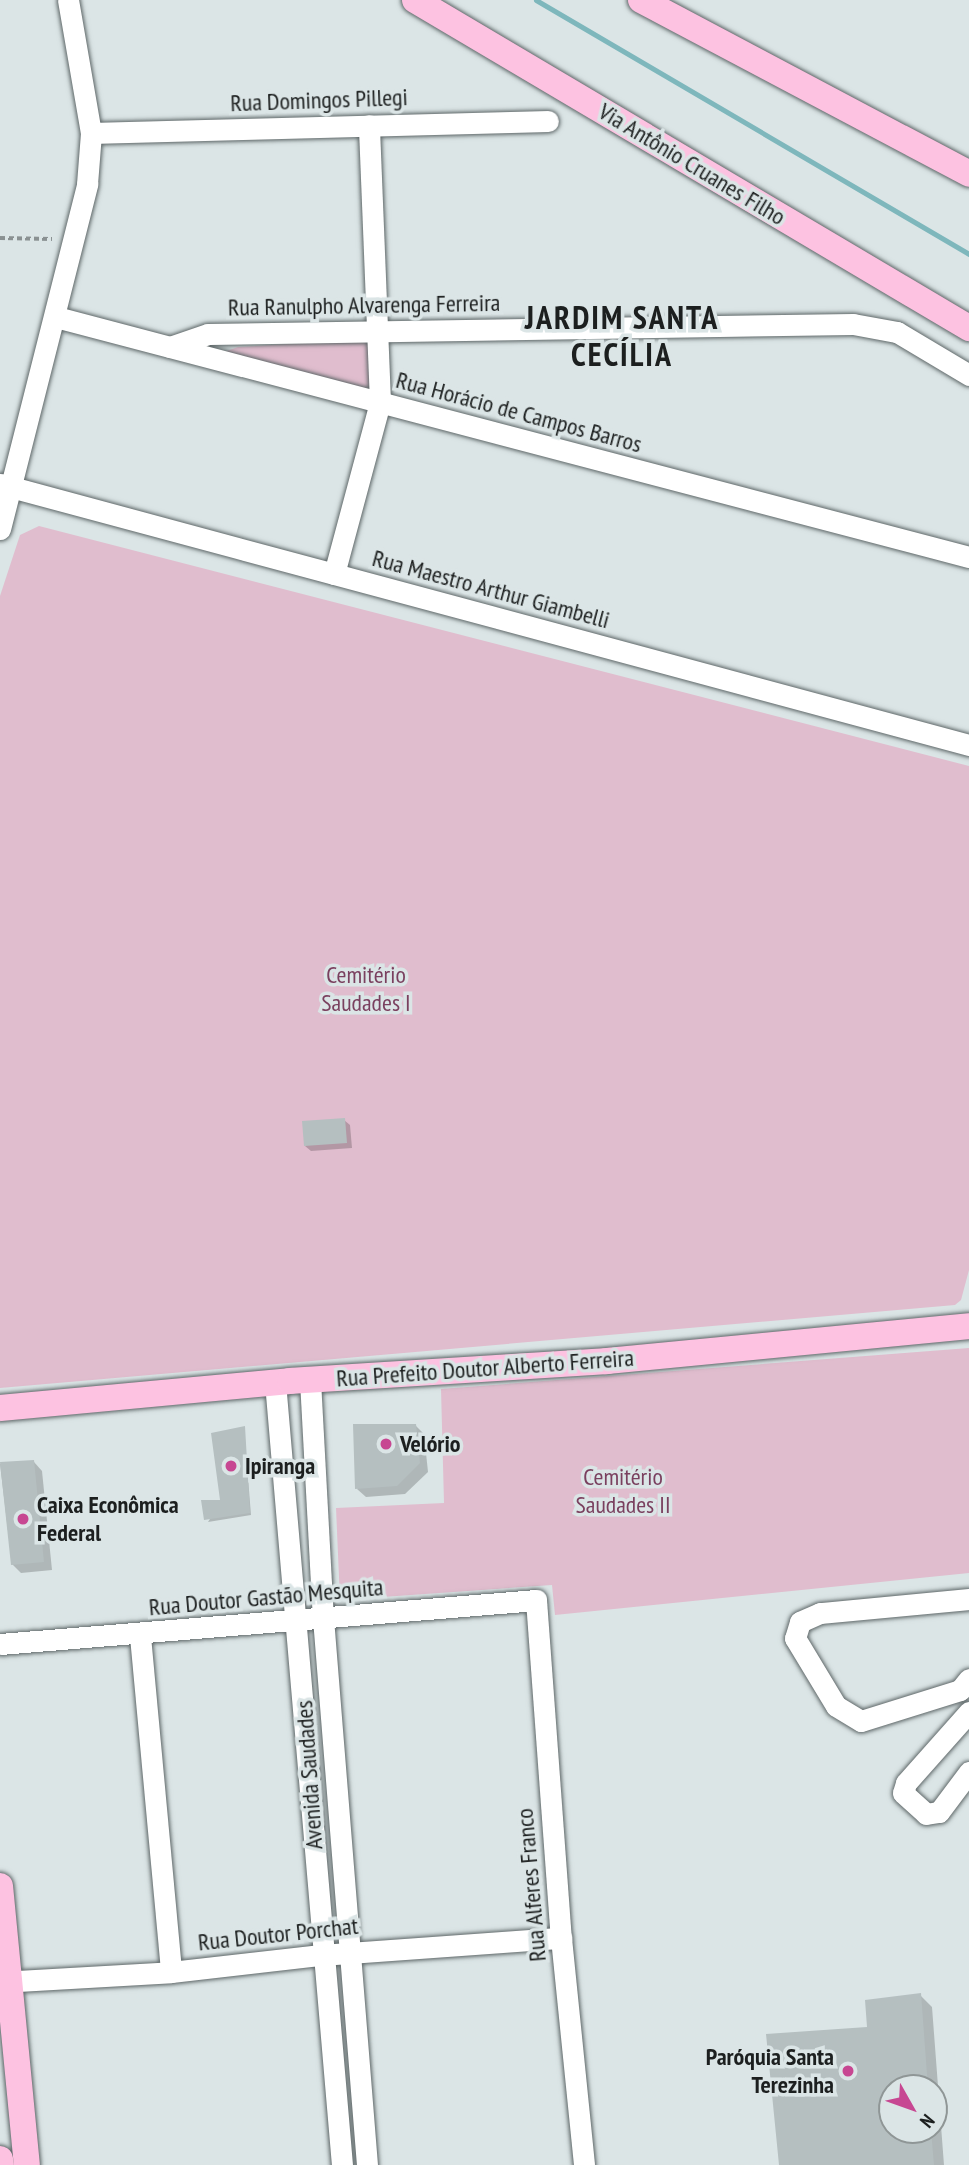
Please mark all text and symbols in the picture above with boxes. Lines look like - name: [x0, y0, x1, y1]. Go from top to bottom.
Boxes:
- street label: Rua Domingos Pillegi: [230, 83, 408, 117]
- street label: Via Antônio Cruanes Filho: [593, 97, 791, 231]
- street label: Rua Ranulpho Alvarenga Ferreira: [227, 288, 501, 322]
- district label: JARDIM SANTA CECÍLIA: [526, 299, 718, 374]
- street label: Rua Horácio de Campos Barros: [393, 365, 645, 459]
- street label: Rua Maestro Arthur Giambelli: [369, 543, 613, 635]
- park label: Cemitério Saudades I: [321, 961, 411, 1017]
- street label: Rua Prefeito Doutor Alberto Ferreira: [335, 1343, 635, 1393]
- place label: Velório: [400, 1430, 460, 1458]
- marker: Velório: [378, 1436, 394, 1452]
- place label: Ipiranga: [245, 1452, 315, 1480]
- marker: Ipiranga: [223, 1458, 239, 1474]
- park label: Cemitério Saudades II: [576, 1463, 670, 1519]
- place label: Caixa Econômica Federal: [37, 1491, 179, 1547]
- marker: Caixa Econômica Federal: [15, 1511, 31, 1527]
- street label: Rua Doutor Gastão Mesquita: [148, 1572, 384, 1622]
- street label: Avenida Saudades: [289, 1700, 329, 1850]
- street label: Rua Alferes Franco: [510, 1807, 552, 1963]
- street label: Rua Doutor Porchat: [197, 1911, 359, 1957]
- place label: Paróquia Santa Terezinha: [706, 2043, 834, 2099]
- marker: Paróquia Santa Terezinha: [840, 2063, 856, 2079]
- north arrow: [878, 2074, 948, 2144]
- text: N: [915, 2110, 940, 2133]

